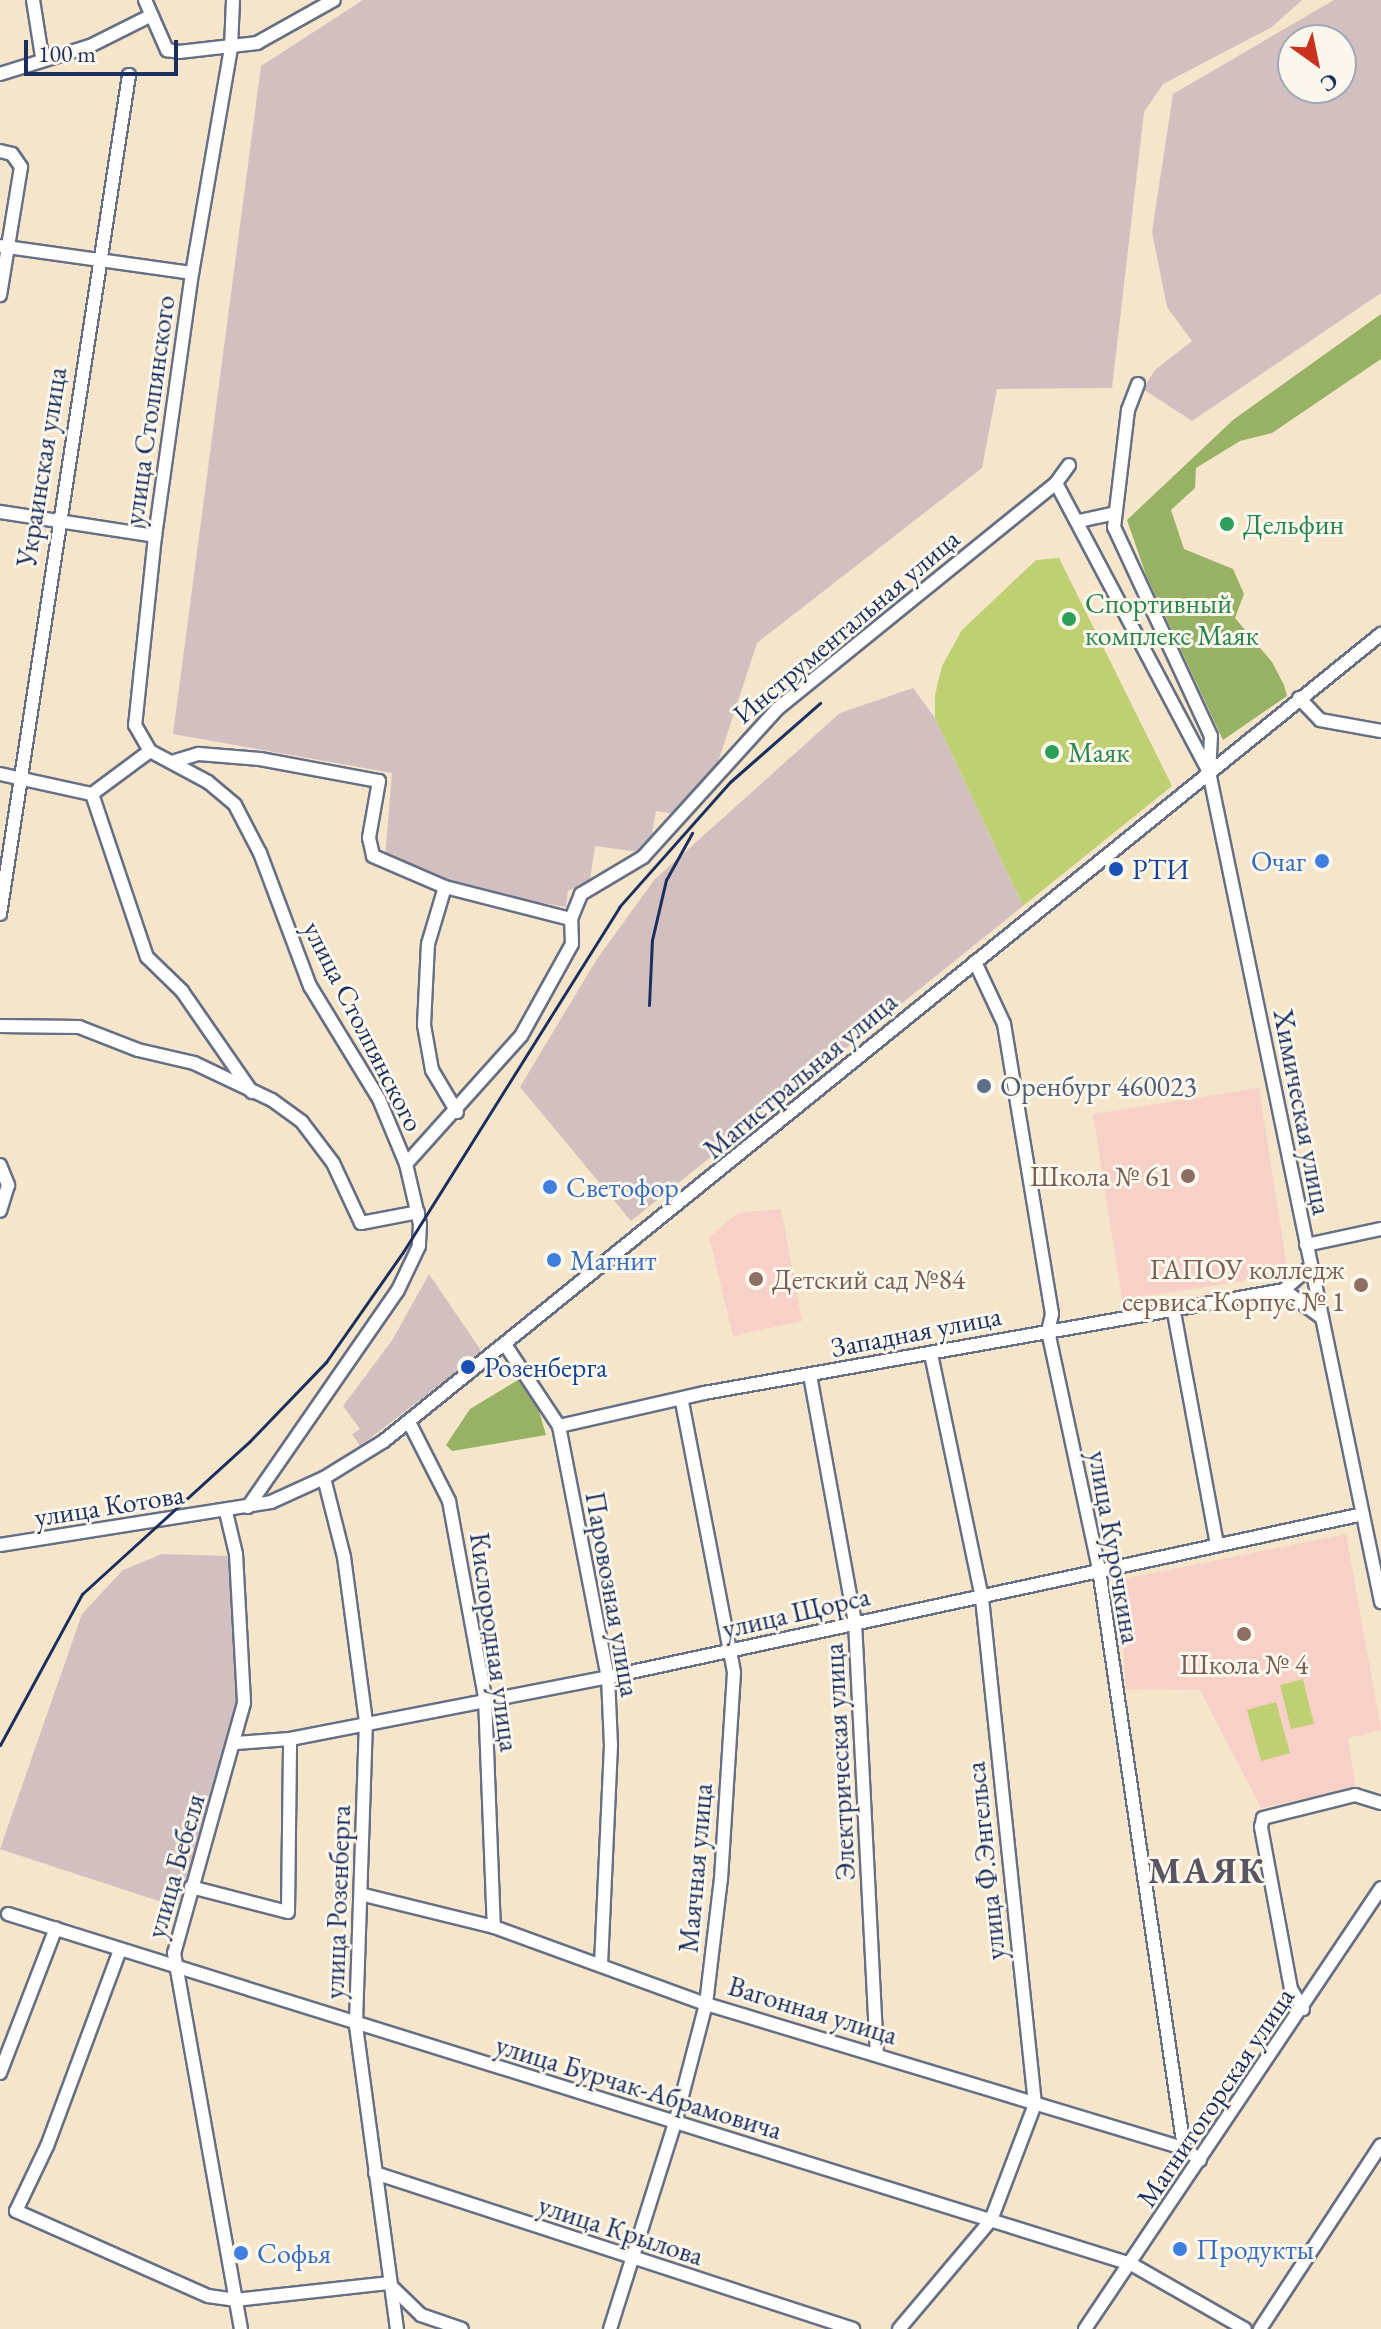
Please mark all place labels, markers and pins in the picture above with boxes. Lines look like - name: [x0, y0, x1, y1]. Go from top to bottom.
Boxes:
- place label: Дельфин: [1243, 507, 1344, 541]
- marker: Дельфин: [1218, 515, 1236, 533]
- place label: Спортивный комплекс Маяк: [1085, 586, 1259, 652]
- marker: Спортивный комплекс Маяк: [1060, 610, 1078, 628]
- place label: Маяк: [1068, 735, 1130, 769]
- marker: Маяк: [1043, 743, 1061, 761]
- place label: Очаг: [1251, 844, 1306, 878]
- place label: РТИ: [1132, 852, 1189, 886]
- marker: Очаг: [1313, 852, 1331, 870]
- marker: РТИ: [1107, 860, 1125, 878]
- place label: Оренбург 460023: [1000, 1069, 1197, 1103]
- marker: Оренбург 460023: [975, 1077, 993, 1095]
- place label: Школа № 61: [1030, 1159, 1172, 1193]
- marker: Школа № 61: [1179, 1167, 1197, 1185]
- place label: Светофор: [566, 1170, 679, 1204]
- marker: Светофор: [541, 1178, 559, 1196]
- place label: Магнит: [570, 1243, 657, 1277]
- marker: Магнит: [545, 1251, 563, 1269]
- place label: ГАПОУ колледж сервиса Корпус № 1: [1122, 1252, 1345, 1318]
- place label: Детский сад №84: [772, 1262, 965, 1296]
- marker: Детский сад №84: [747, 1270, 765, 1288]
- marker: ГАПОУ колледж сервиса Корпус № 1: [1352, 1276, 1370, 1294]
- place label: Розенберга: [484, 1350, 607, 1384]
- marker: Розенберга: [459, 1358, 477, 1376]
- marker: Школа № 4: [1235, 1625, 1253, 1643]
- place label: Школа № 4: [1180, 1647, 1308, 1681]
- place label: Продукты: [1196, 2232, 1314, 2266]
- place label: Софья: [257, 2236, 331, 2270]
- marker: Продукты: [1171, 2240, 1189, 2258]
- marker: Софья: [232, 2244, 250, 2262]

